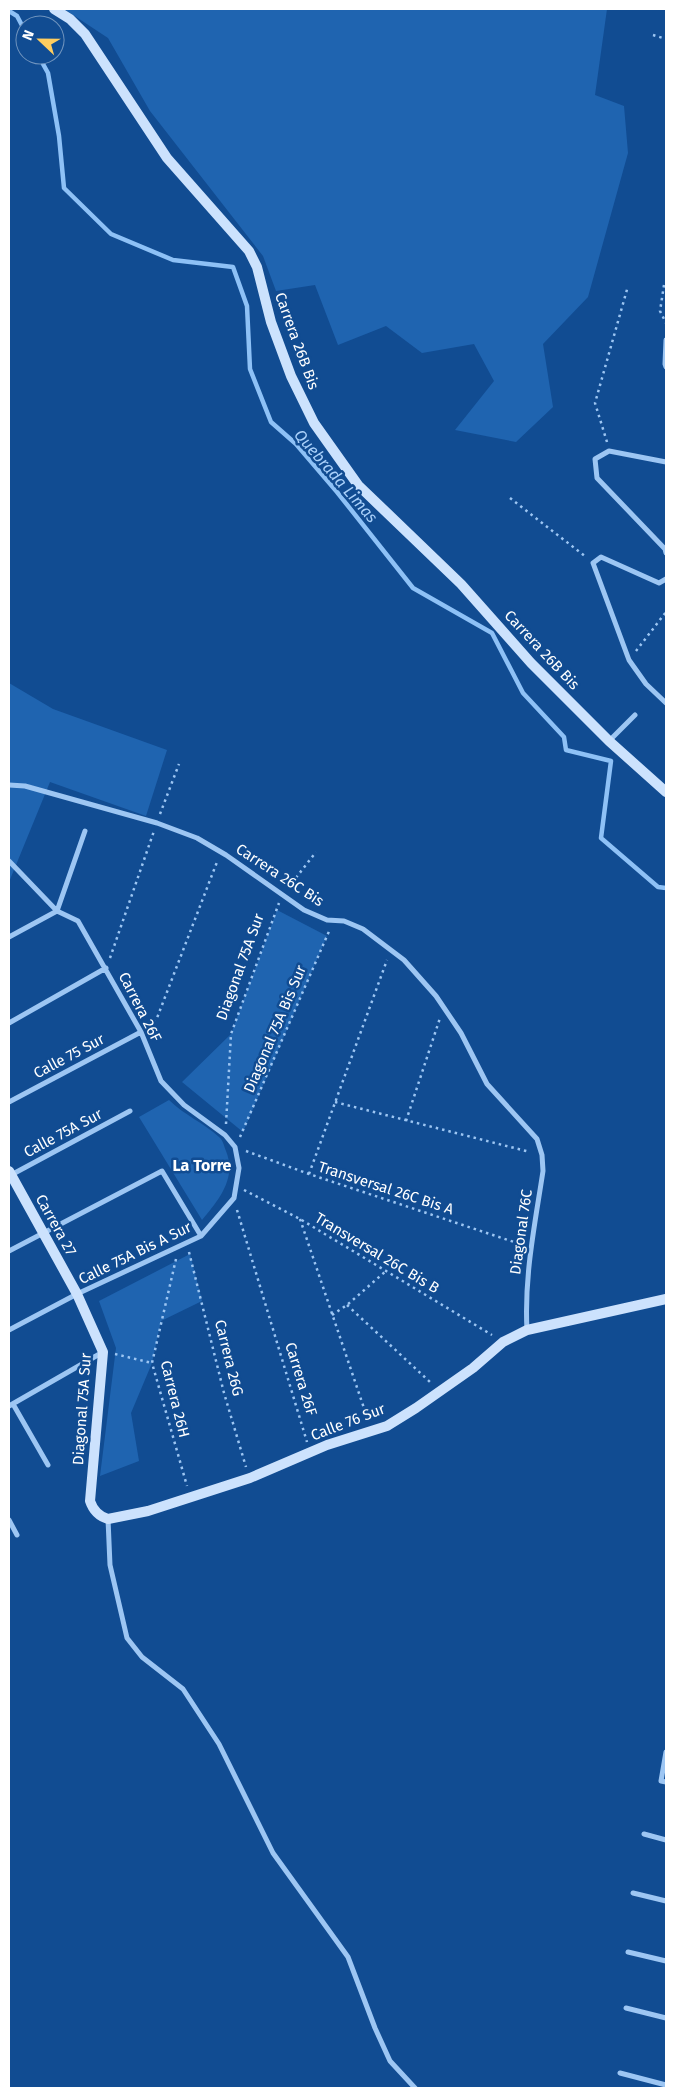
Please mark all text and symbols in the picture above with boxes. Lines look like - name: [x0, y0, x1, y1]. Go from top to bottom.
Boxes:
- north arrow: [15, 15, 65, 65]
- text: N: [19, 28, 38, 43]
- street label: Carrera 26B Bis: [271, 290, 323, 392]
- water label: Quebrada Limas: [290, 425, 382, 527]
- street label: Carrera 26B Bis: [501, 607, 583, 693]
- street label: Carrera 26C Bis: [233, 840, 327, 910]
- street label: Diagonal 75A Sur: [212, 911, 268, 1023]
- street label: Diagonal 75A Bis Sur: [240, 962, 310, 1096]
- street label: Carrera 26F: [115, 969, 165, 1045]
- street label: Calle 75 Sur: [30, 1030, 108, 1082]
- street label: Calle 75A Sur: [21, 1105, 106, 1161]
- district label: La Torre: [173, 1156, 232, 1175]
- street label: Transversal 26C Bis A: [316, 1158, 456, 1219]
- street label: Diagonal 76C: [506, 1188, 536, 1276]
- street label: Carrera 27: [32, 1191, 80, 1259]
- street label: Transversal 26C Bis B: [312, 1209, 442, 1297]
- street label: Calle 75A Bis A Sur: [76, 1218, 195, 1288]
- street label: Carrera 26G: [211, 1318, 247, 1398]
- street label: Carrera 26F: [281, 1340, 321, 1418]
- street label: Diagonal 75A Sur: [69, 1352, 95, 1466]
- street label: Carrera 26H: [157, 1359, 193, 1439]
- street label: Calle 76 Sur: [308, 1400, 388, 1444]

